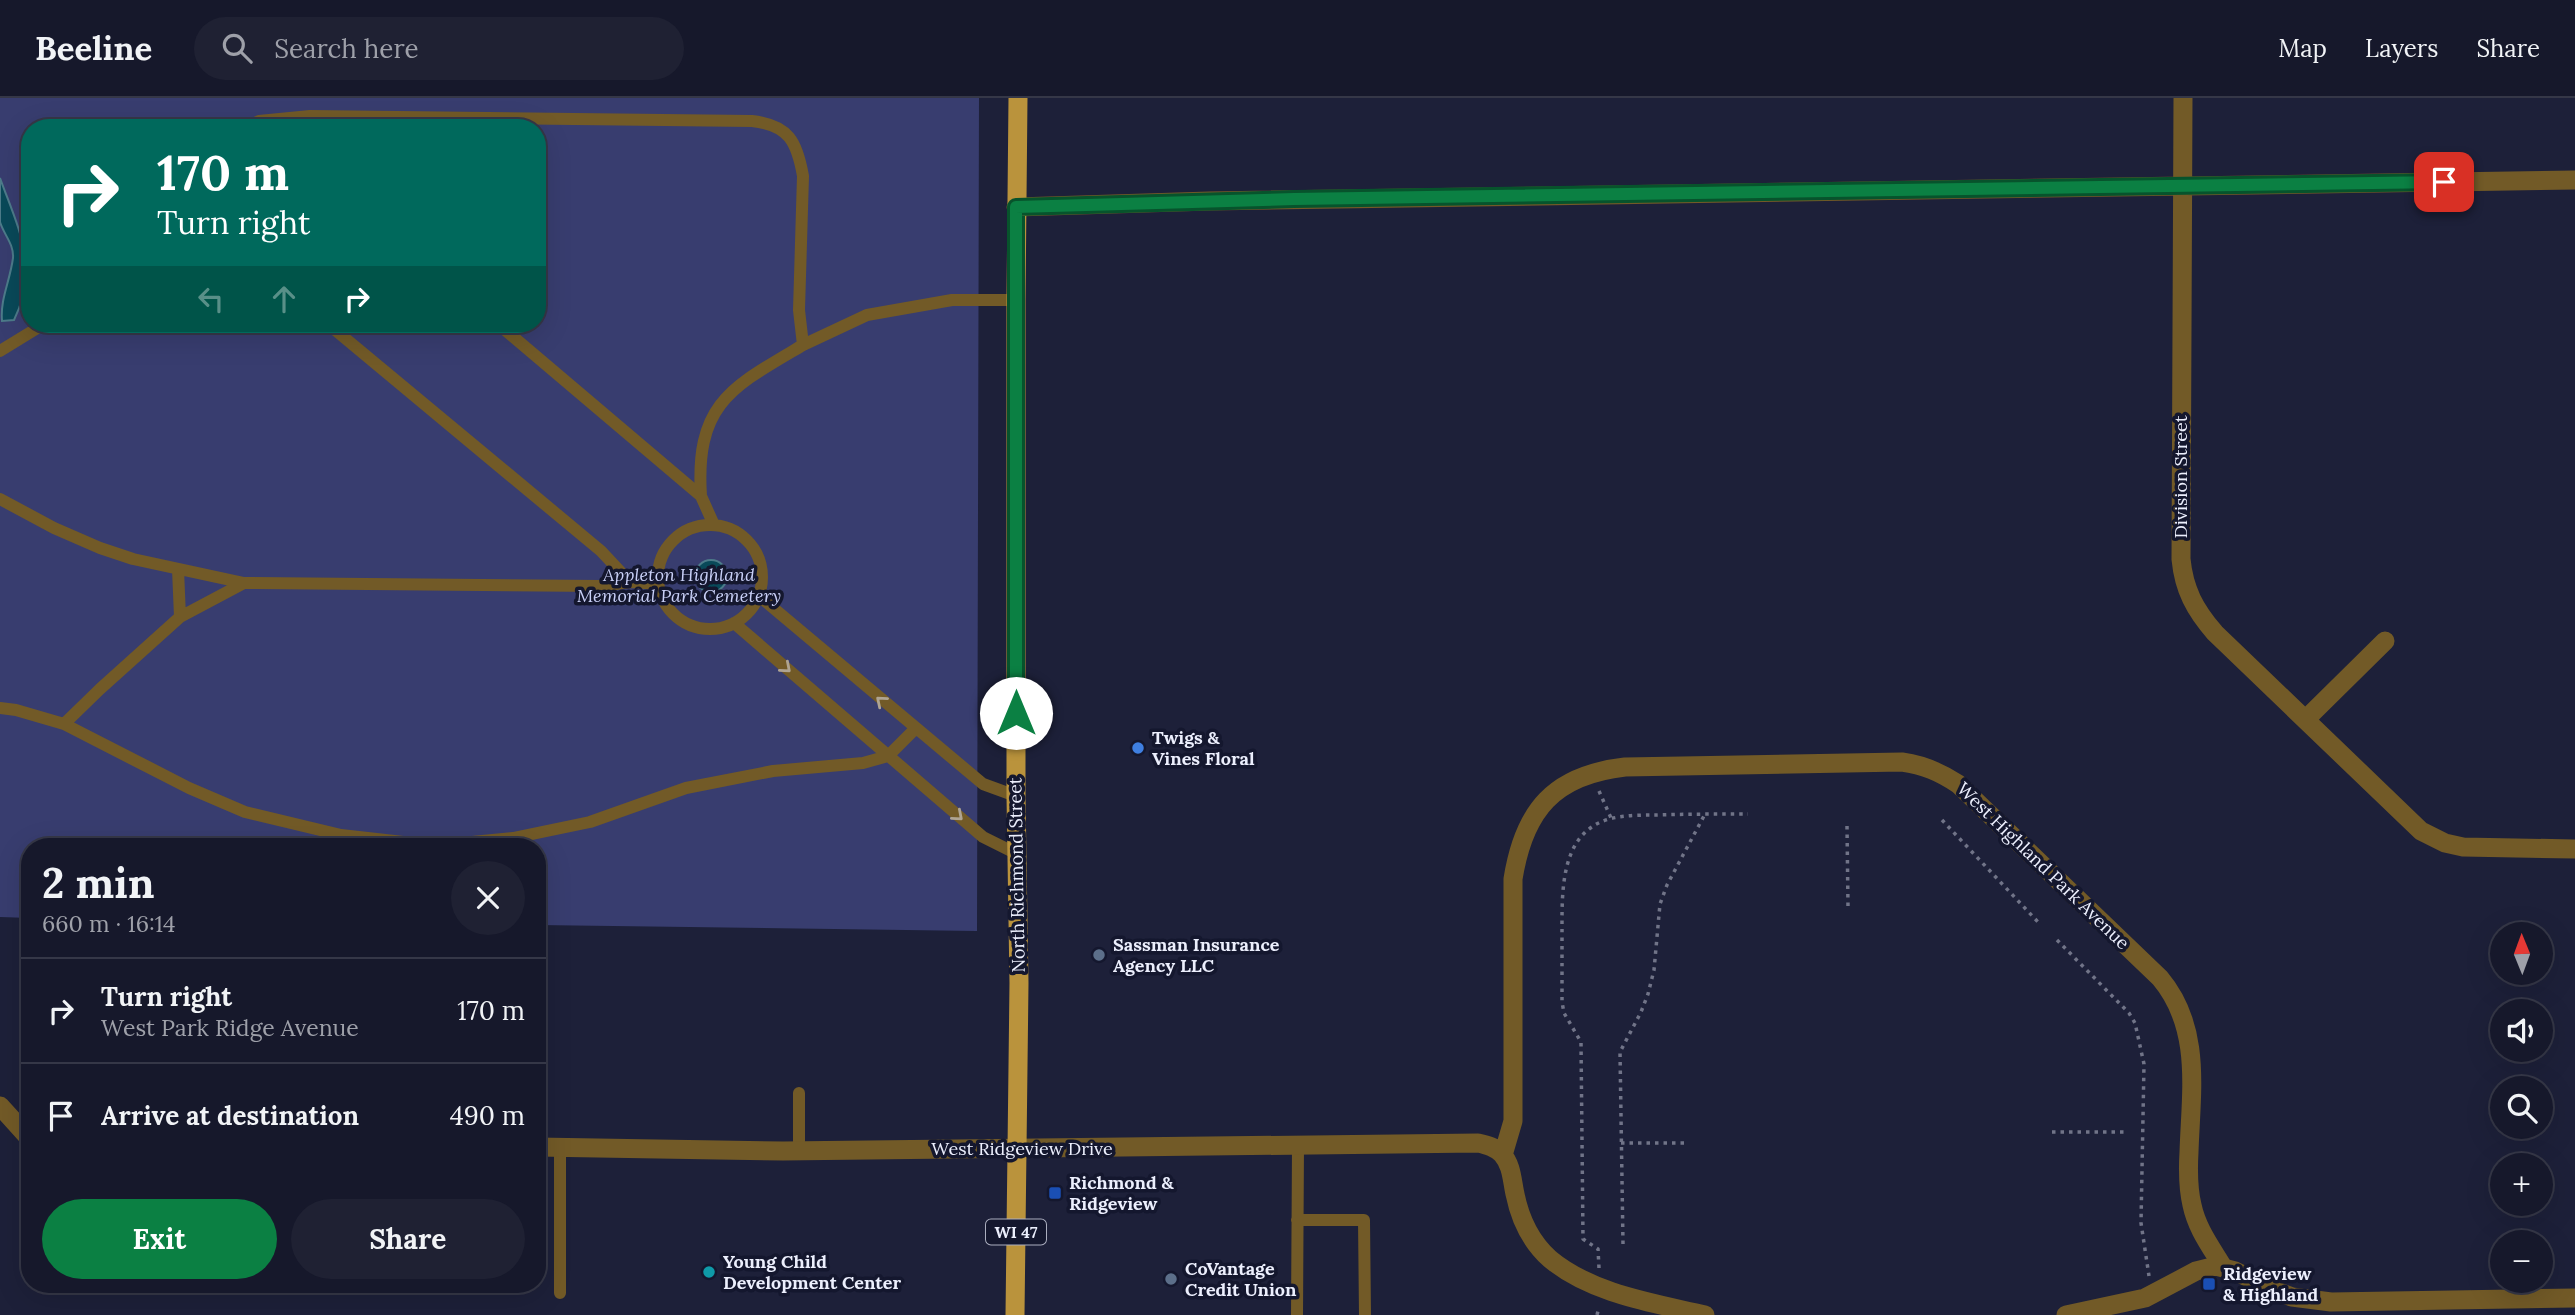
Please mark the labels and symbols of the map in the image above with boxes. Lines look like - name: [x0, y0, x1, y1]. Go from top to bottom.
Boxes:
- pin: [2414, 152, 2474, 212]
- street label: Division Street: [2169, 415, 2192, 539]
- park label: Appleton Highland Memorial Park Cemetery: [577, 563, 781, 607]
- one-way arrow: [778, 660, 791, 672]
- position arrow: [979, 676, 1053, 750]
- one-way arrow: [877, 697, 890, 709]
- place label: Twigs & Vines Floral: [1152, 726, 1255, 770]
- marker: Twigs & Vines Floral: [1130, 740, 1146, 756]
- street label: North Richmond Street: [1003, 777, 1030, 973]
- street label: West Highland Park Avenue: [1952, 777, 2135, 954]
- one-way arrow: [950, 808, 963, 820]
- north arrow: [2490, 922, 2553, 985]
- place label: Sassman Insurance Agency LLC: [1113, 933, 1280, 977]
- marker: Sassman Insurance Agency LLC: [1091, 947, 1107, 963]
- street label: West Ridgeview Drive: [931, 1137, 1113, 1160]
- place label: Richmond & Ridgeview: [1069, 1171, 1174, 1215]
- marker: Richmond & Ridgeview: [1047, 1185, 1063, 1201]
- road number: WI 47: [986, 1220, 1046, 1244]
- place label: Young Child Development Center: [723, 1250, 901, 1294]
- place label: CoVantage Credit Union: [1185, 1257, 1297, 1301]
- place label: Ridgeview & Highland: [2223, 1262, 2319, 1306]
- marker: Young Child Development Center: [701, 1264, 717, 1280]
- marker: CoVantage Credit Union: [1163, 1271, 1179, 1287]
- marker: Ridgeview & Highland: [2201, 1276, 2217, 1292]

